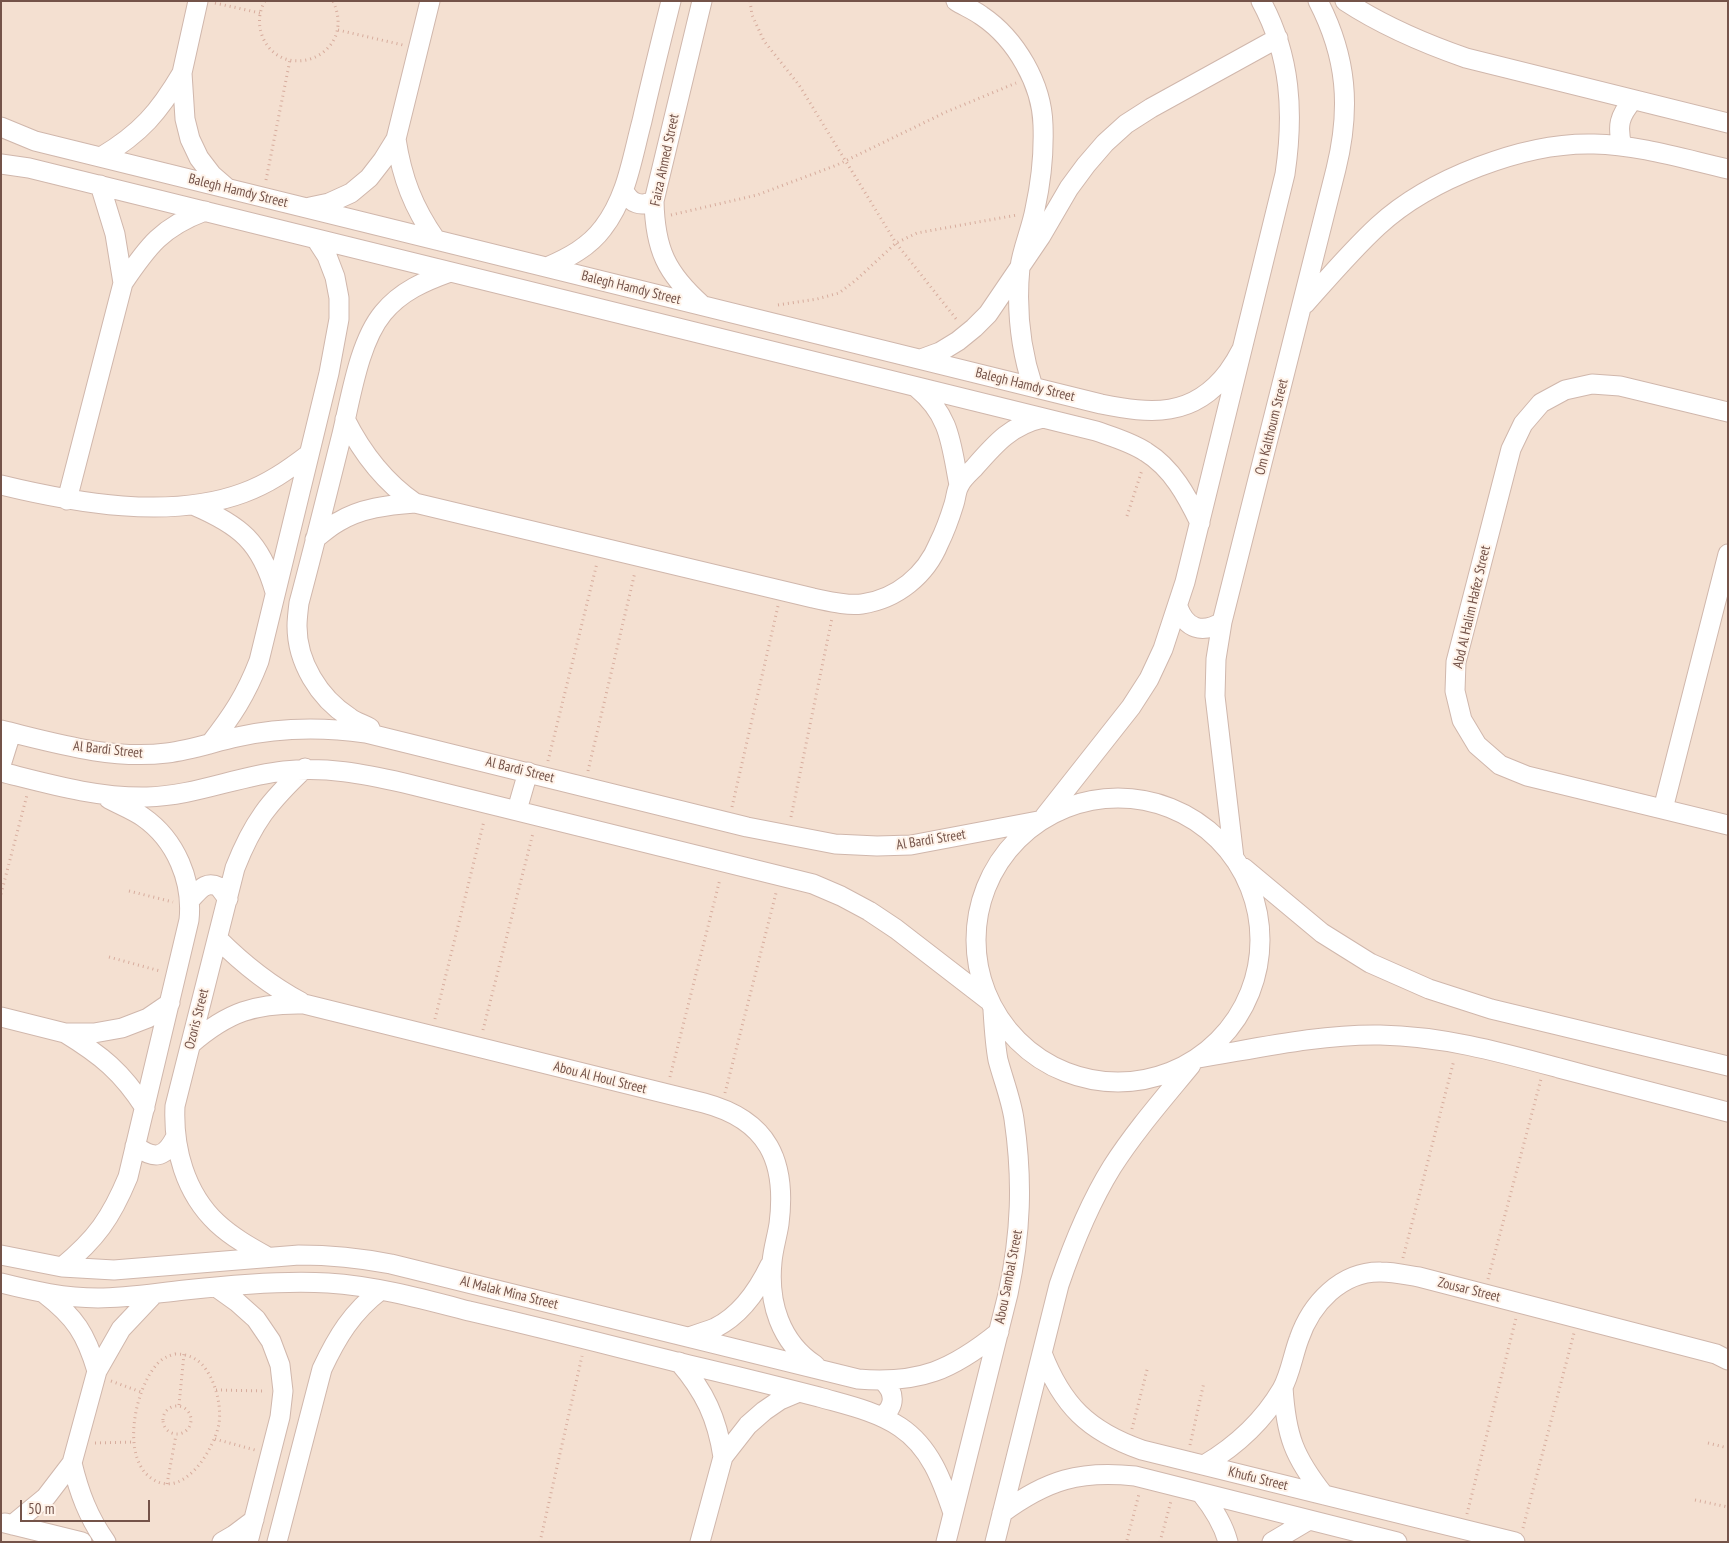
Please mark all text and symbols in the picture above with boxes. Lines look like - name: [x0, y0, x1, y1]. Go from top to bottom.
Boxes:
- street label: Faiza Ahmed Street: [647, 112, 683, 208]
- street label: Balegh Hamdy Street: [187, 171, 289, 211]
- street label: Balegh Hamdy Street: [580, 268, 682, 308]
- street label: Balegh Hamdy Street: [974, 365, 1076, 405]
- street label: Om Kalthoum Street: [1252, 377, 1292, 477]
- street label: Abd Al Halim Hafez Street: [1450, 544, 1494, 670]
- street label: Al Bardi Street: [72, 738, 144, 762]
- street label: Al Bardi Street: [484, 753, 556, 787]
- street label: Al Bardi Street: [895, 826, 967, 854]
- street label: Ozoris Street: [181, 987, 213, 1051]
- street label: Abou Al Houl Street: [552, 1058, 648, 1098]
- street label: Abou Sambal Street: [992, 1229, 1026, 1325]
- street label: Al Malak Mina Street: [458, 1273, 560, 1313]
- street label: Zousar Street: [1436, 1274, 1502, 1306]
- street label: Khufu Street: [1226, 1463, 1290, 1495]
- scale bar: [22, 1490, 152, 1522]
- text: 50 m: [28, 1499, 54, 1518]

